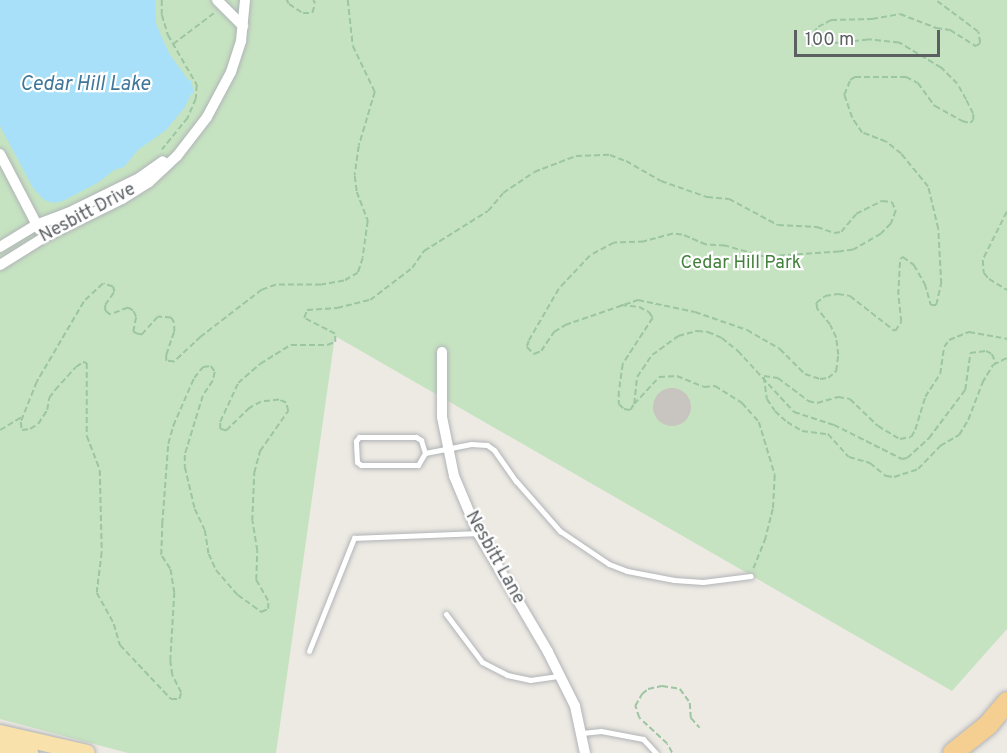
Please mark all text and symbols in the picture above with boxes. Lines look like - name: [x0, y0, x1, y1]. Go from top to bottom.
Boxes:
- scale bar: [797, 18, 942, 56]
- text: 100 m: [805, 29, 854, 52]
- water label: Cedar Hill Lake: [20, 73, 150, 97]
- street label: Nesbitt Drive: [36, 180, 140, 248]
- park label: Cedar Hill Park: [681, 253, 801, 275]
- street label: Nesbitt Lane: [460, 508, 528, 608]

